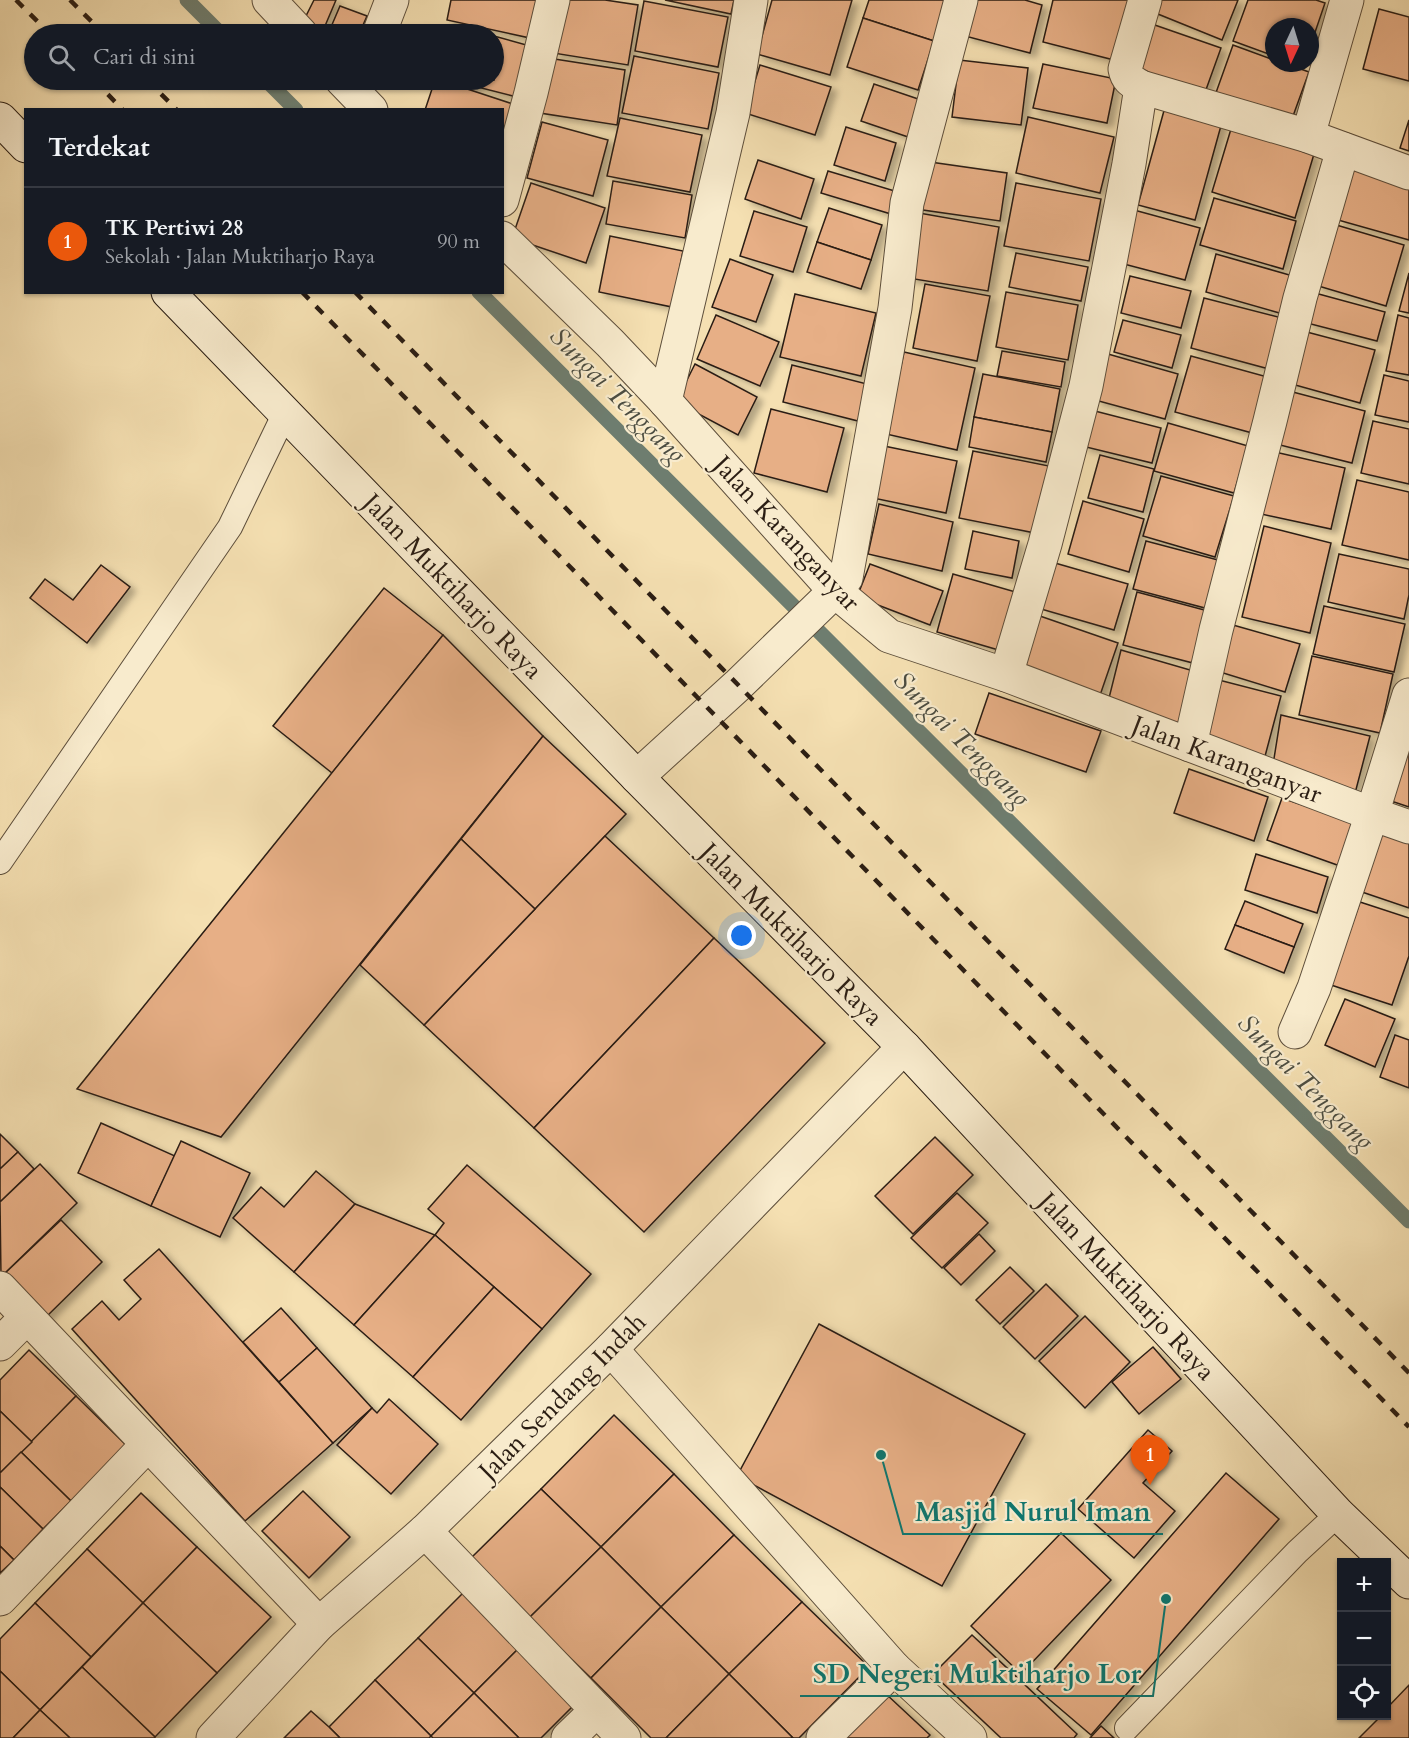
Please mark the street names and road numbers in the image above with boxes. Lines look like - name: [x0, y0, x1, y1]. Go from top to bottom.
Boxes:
- street label: Jalan Karanganyar: [703, 445, 868, 619]
- street label: Jalan Muktiharjo Raya: [352, 483, 550, 687]
- street label: Jalan Karanganyar: [1123, 706, 1327, 812]
- street label: Jalan Muktiharjo Raya: [690, 832, 891, 1033]
- street label: Jalan Muktiharjo Raya: [1027, 1182, 1223, 1388]
- street label: Jalan Sendang Indah: [468, 1305, 654, 1491]

